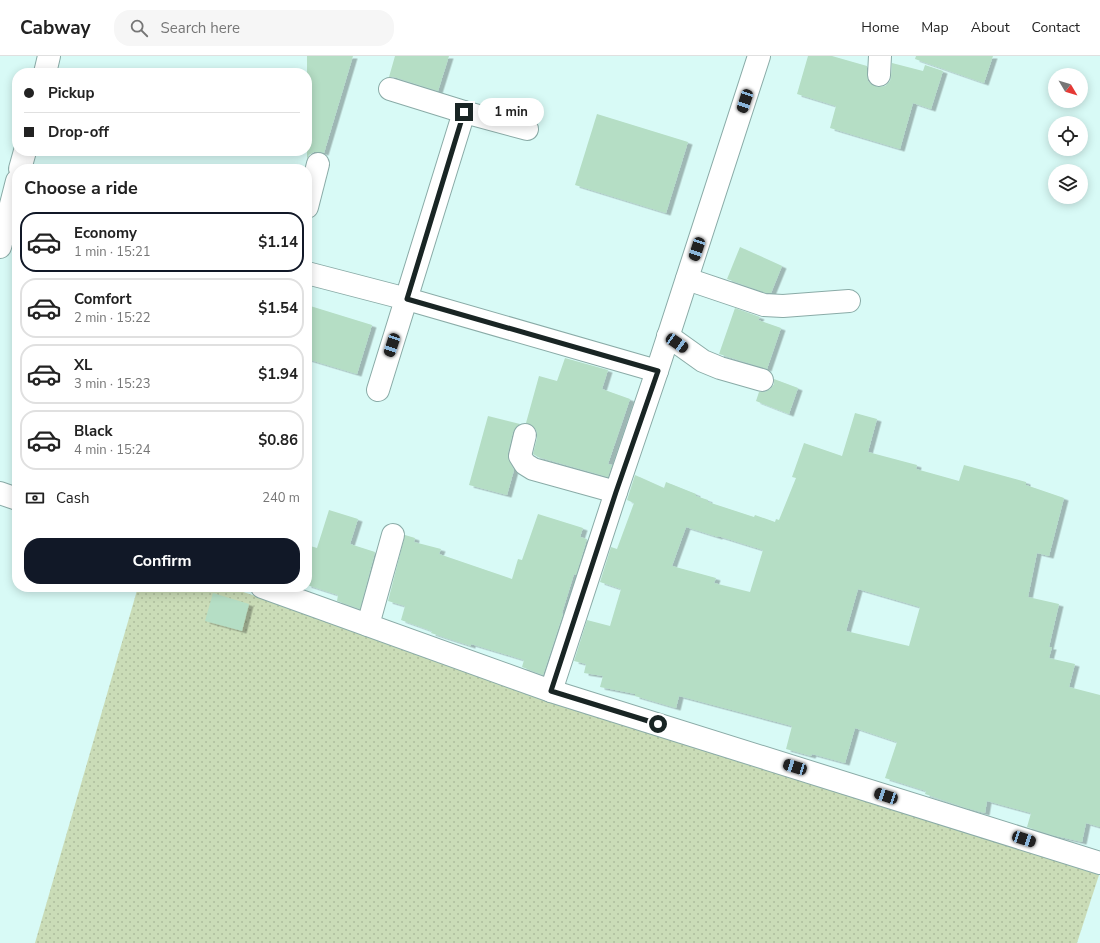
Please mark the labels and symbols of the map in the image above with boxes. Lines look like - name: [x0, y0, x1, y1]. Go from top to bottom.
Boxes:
- north arrow: [1048, 68, 1088, 108]
- car: [736, 88, 754, 114]
- callout: 1 min: [478, 98, 544, 126]
- route end: [455, 103, 473, 121]
- car: [688, 236, 706, 262]
- car: [664, 331, 690, 355]
- car: [383, 332, 401, 358]
- route start: [649, 715, 667, 733]
- car: [782, 758, 808, 776]
- car: [873, 787, 899, 805]
- car: [1011, 830, 1037, 848]

